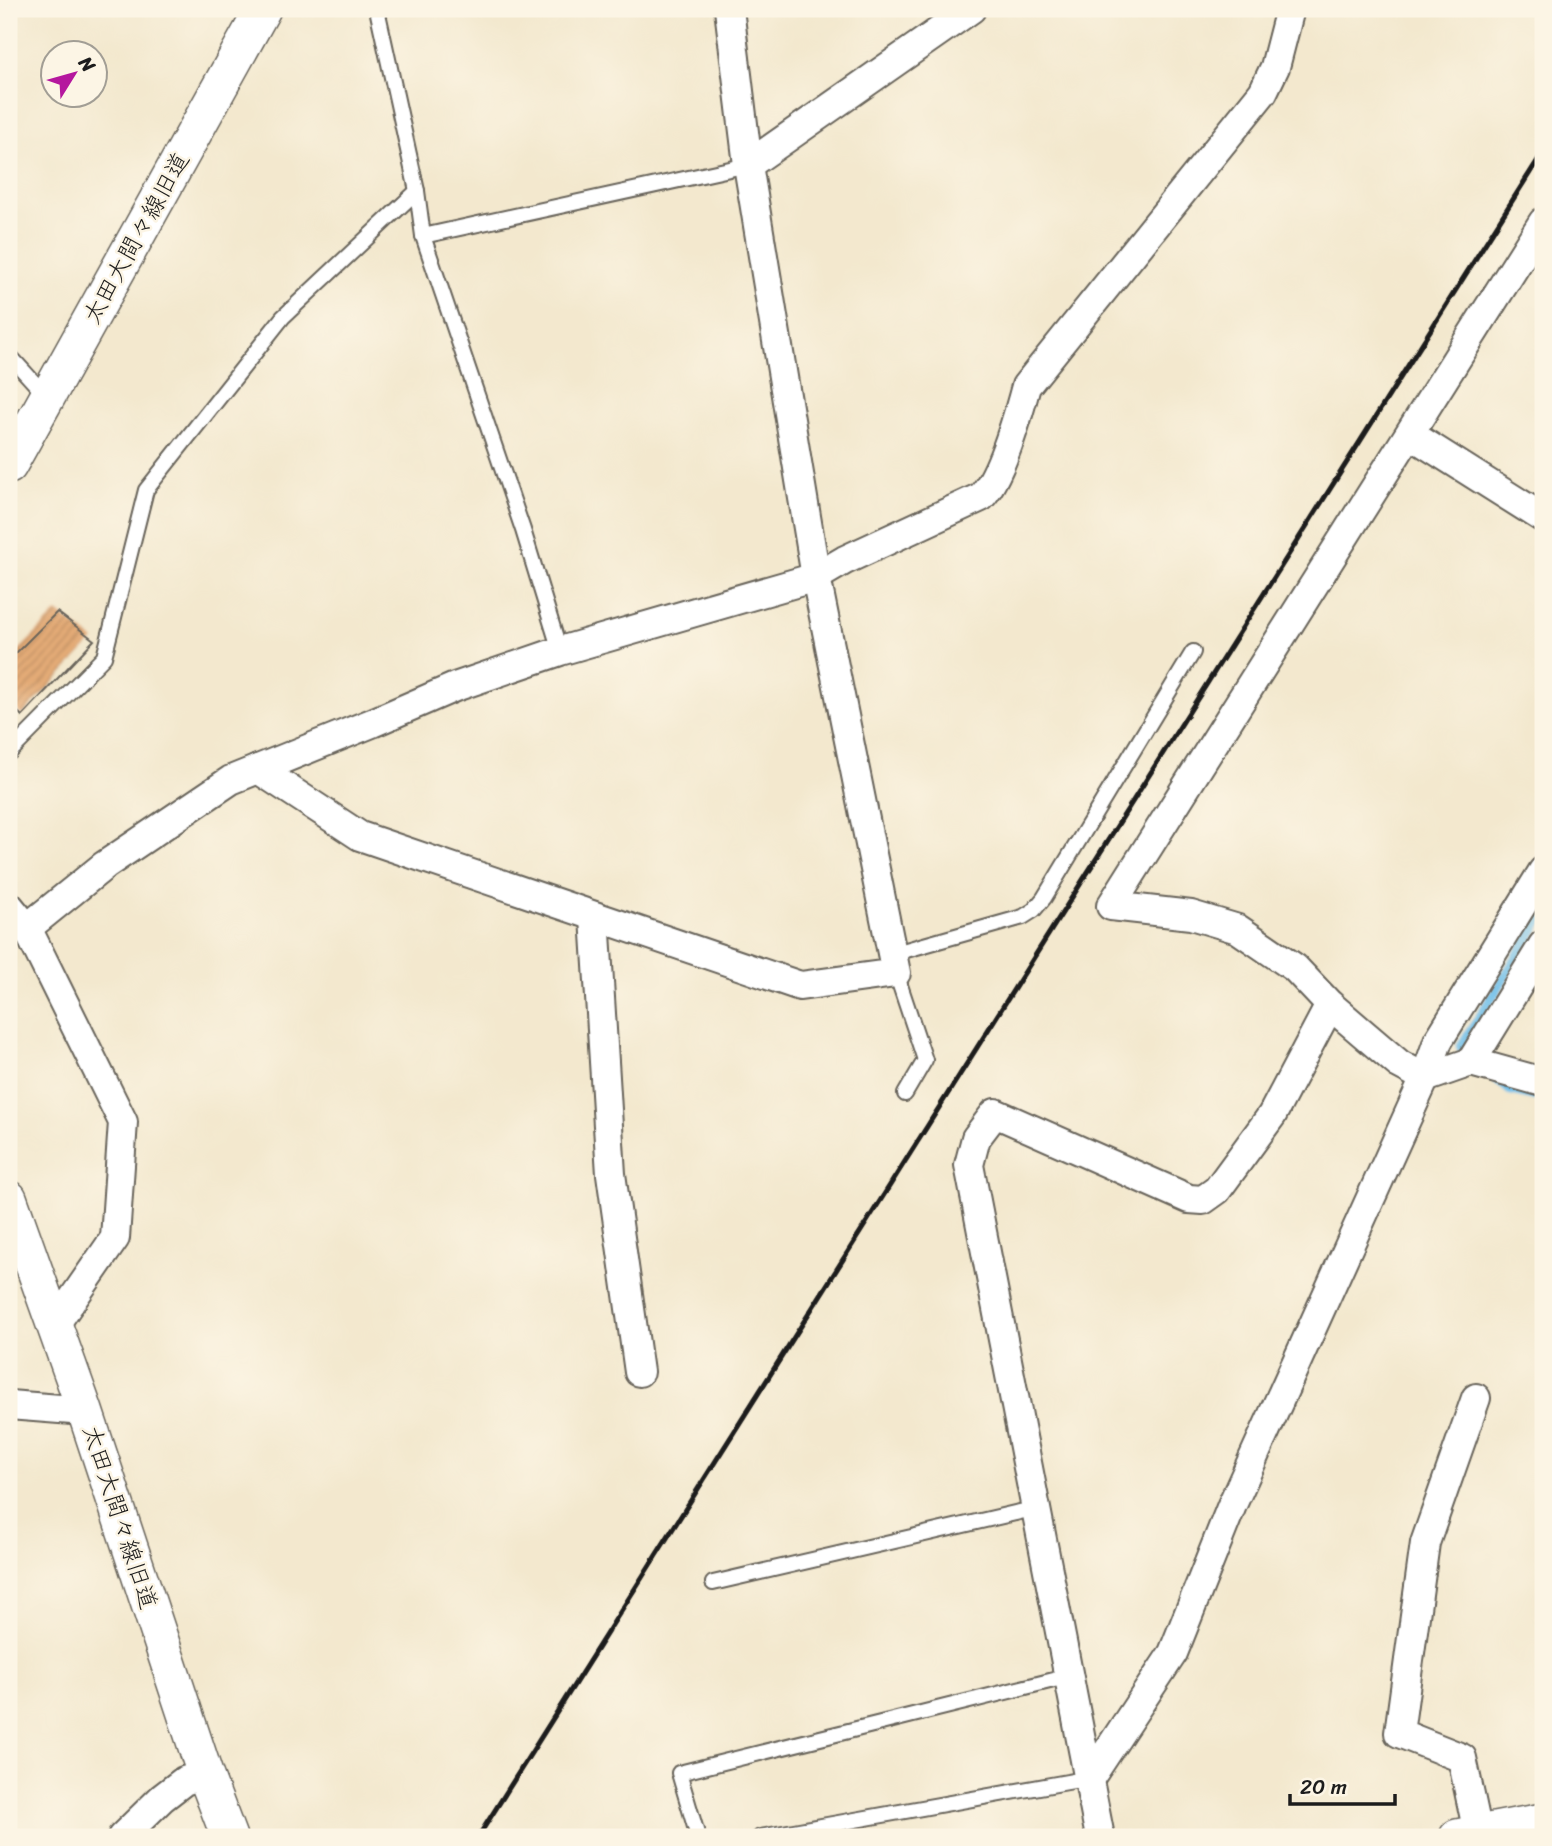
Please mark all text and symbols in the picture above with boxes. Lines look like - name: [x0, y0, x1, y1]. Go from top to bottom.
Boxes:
- north arrow: [38, 38, 108, 108]
- text: N: [69, 48, 105, 80]
- street label: 太田大間々線旧道: [71, 144, 201, 332]
- street label: 太田大間々線旧道: [70, 1419, 170, 1615]
- scale bar: [1290, 1762, 1394, 1806]
- text: 20 m: [1300, 1768, 1347, 1806]

